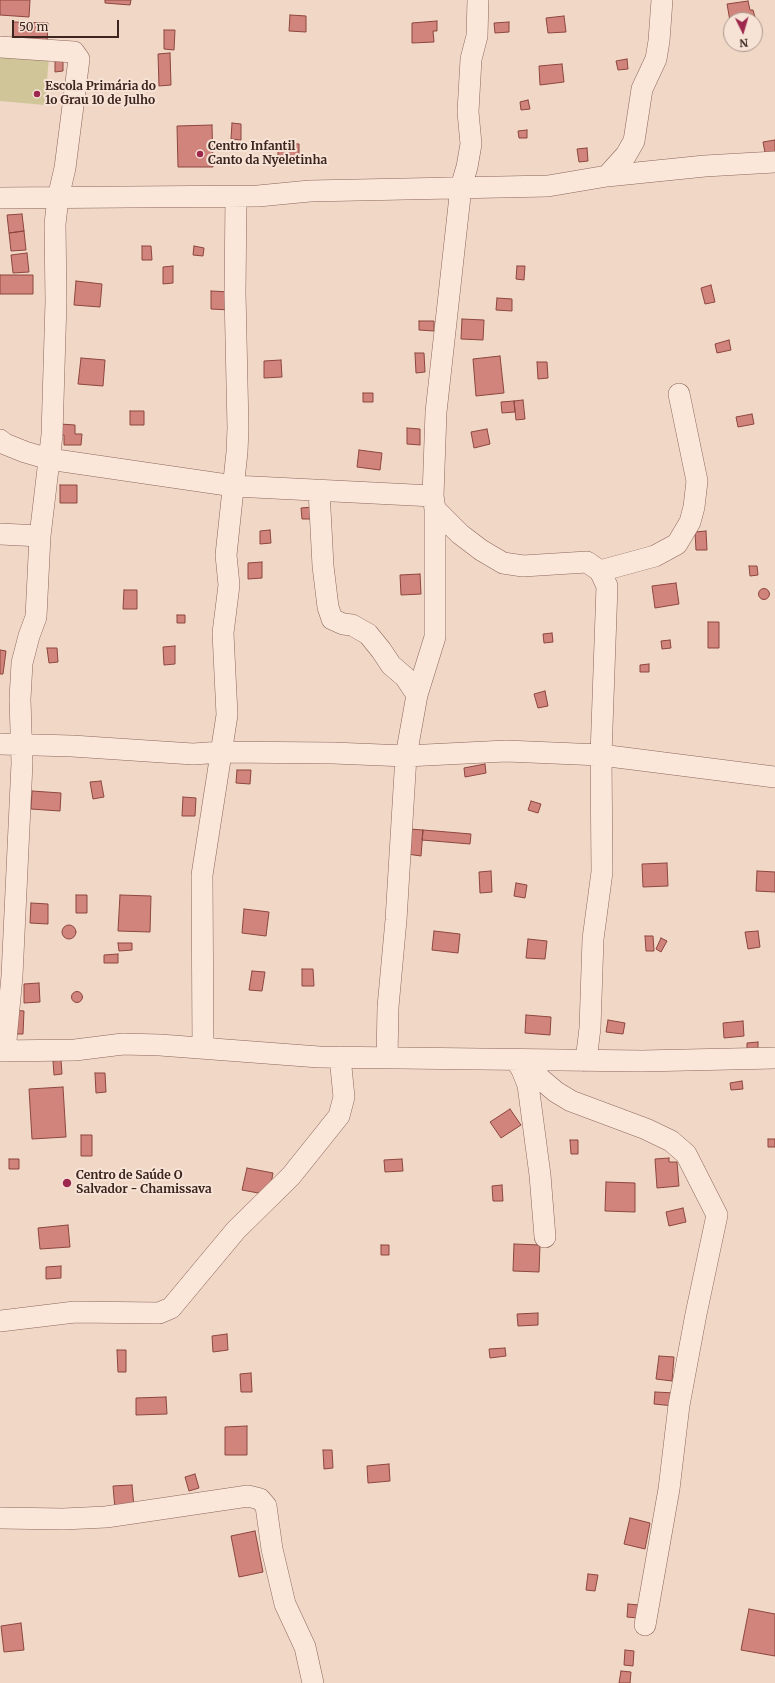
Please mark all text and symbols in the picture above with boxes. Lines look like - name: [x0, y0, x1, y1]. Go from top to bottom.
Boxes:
- scale bar: [14, 12, 121, 38]
- north arrow: [723, 12, 763, 52]
- text: 50 m: [19, 19, 48, 34]
- text: N: [739, 36, 749, 50]
- place label: Escola Primária do 1o Grau 10 de Julho: [45, 80, 156, 108]
- marker: Escola Primária do 1o Grau 10 de Julho: [32, 89, 42, 99]
- place label: Centro Infantil Canto da Nyeletinha: [208, 140, 327, 168]
- marker: Centro Infantil Canto da Nyeletinha: [195, 149, 205, 159]
- place label: Centro de Saúde O Salvador - Chamissava: [76, 1169, 212, 1197]
- marker: Centro de Saúde O Salvador - Chamissava: [61, 1177, 73, 1189]

